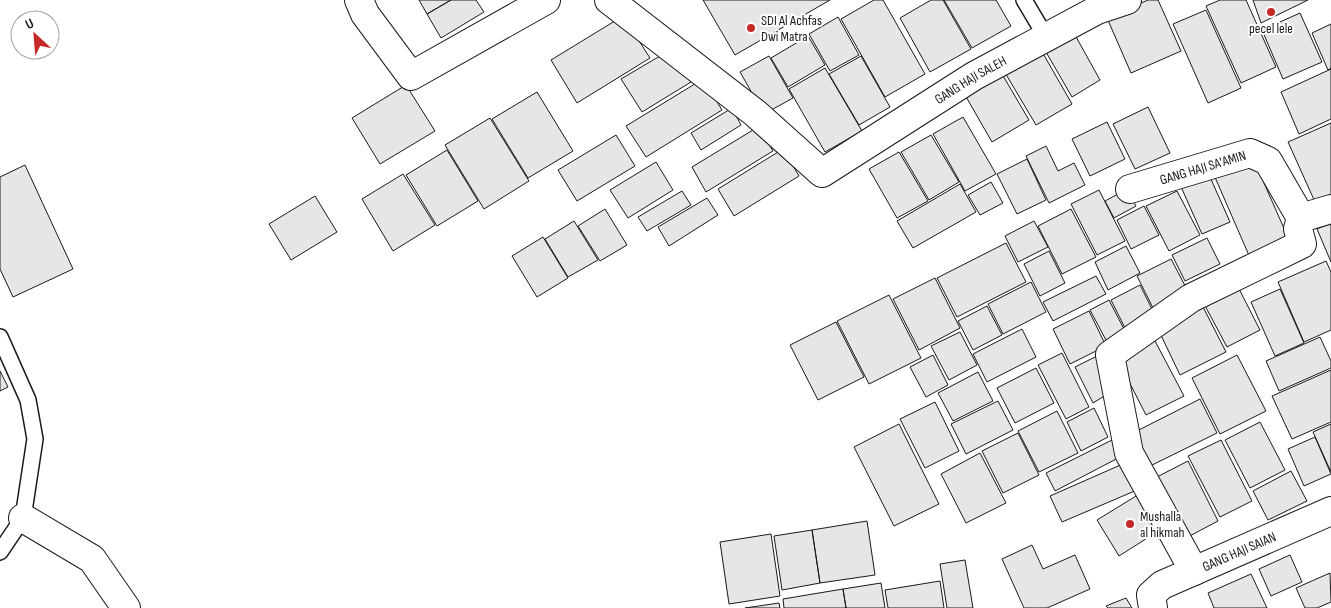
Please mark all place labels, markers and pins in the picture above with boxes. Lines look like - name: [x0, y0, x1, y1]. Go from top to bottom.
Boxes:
- marker: pecel lele: [1265, 6, 1277, 18]
- place label: SDI Al Achfas Dwi Matra: [761, 12, 822, 45]
- place label: pecel lele: [1249, 20, 1293, 37]
- marker: SDI Al Achfas Dwi Matra: [745, 22, 757, 34]
- place label: Mushalla al hikmah: [1140, 508, 1185, 541]
- marker: Mushalla al hikmah: [1124, 518, 1136, 530]

